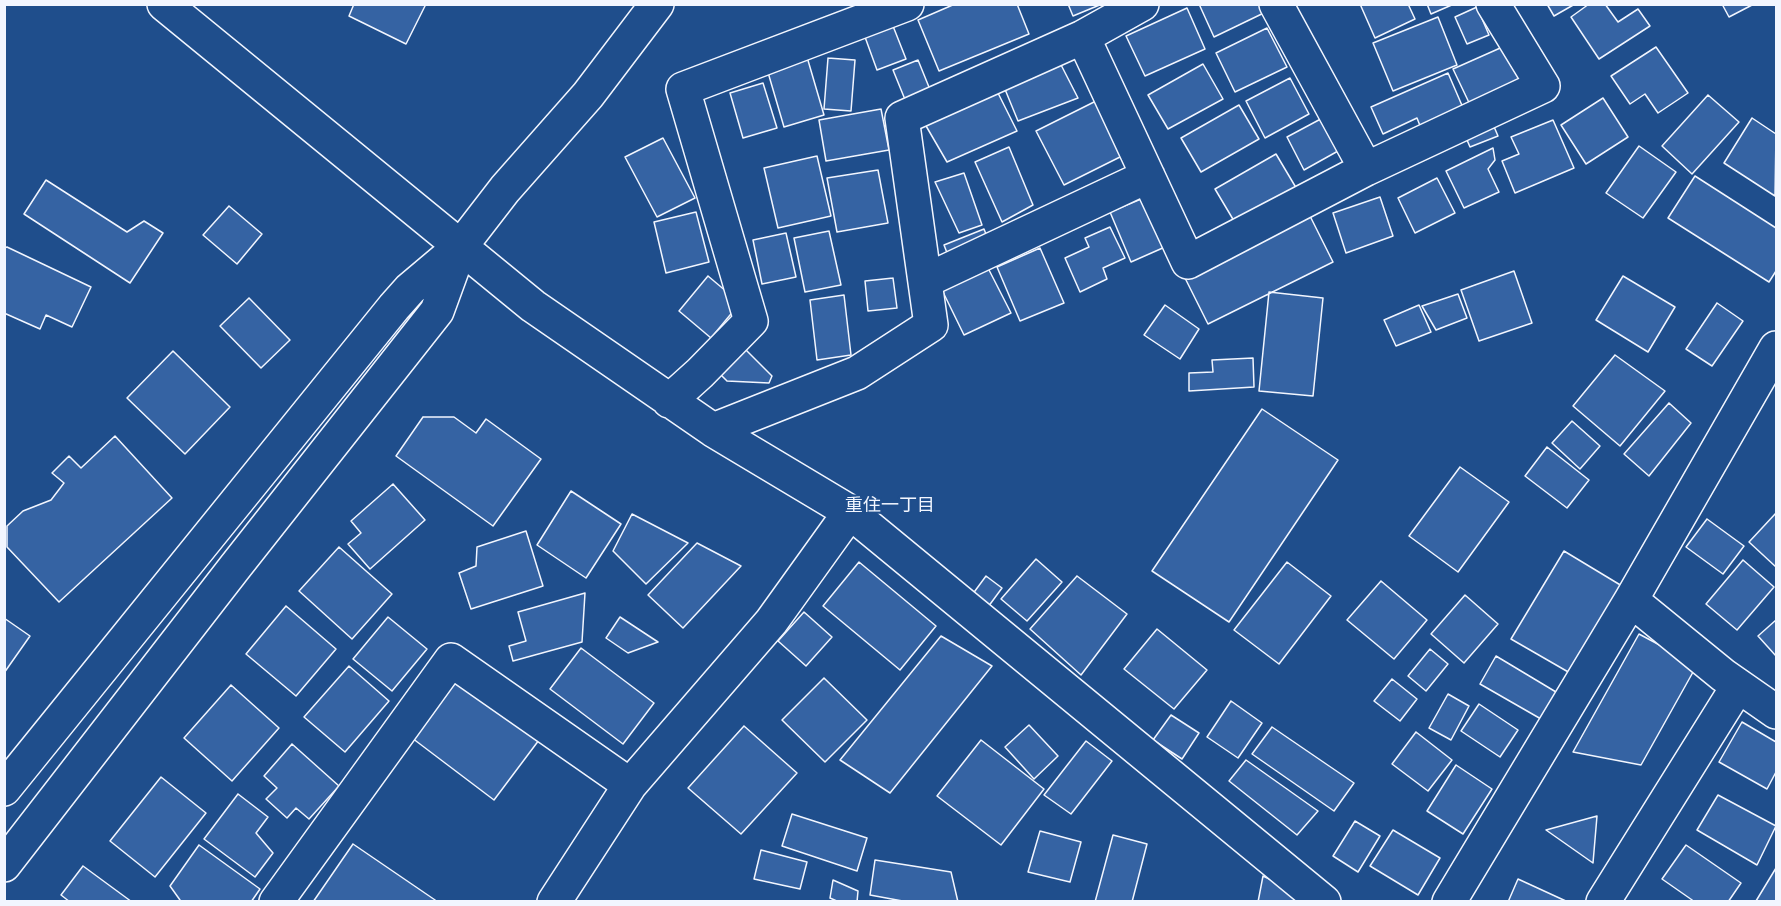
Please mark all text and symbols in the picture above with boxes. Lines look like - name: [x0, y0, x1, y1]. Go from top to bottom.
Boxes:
- district label: 重住一丁目: [845, 494, 935, 516]

